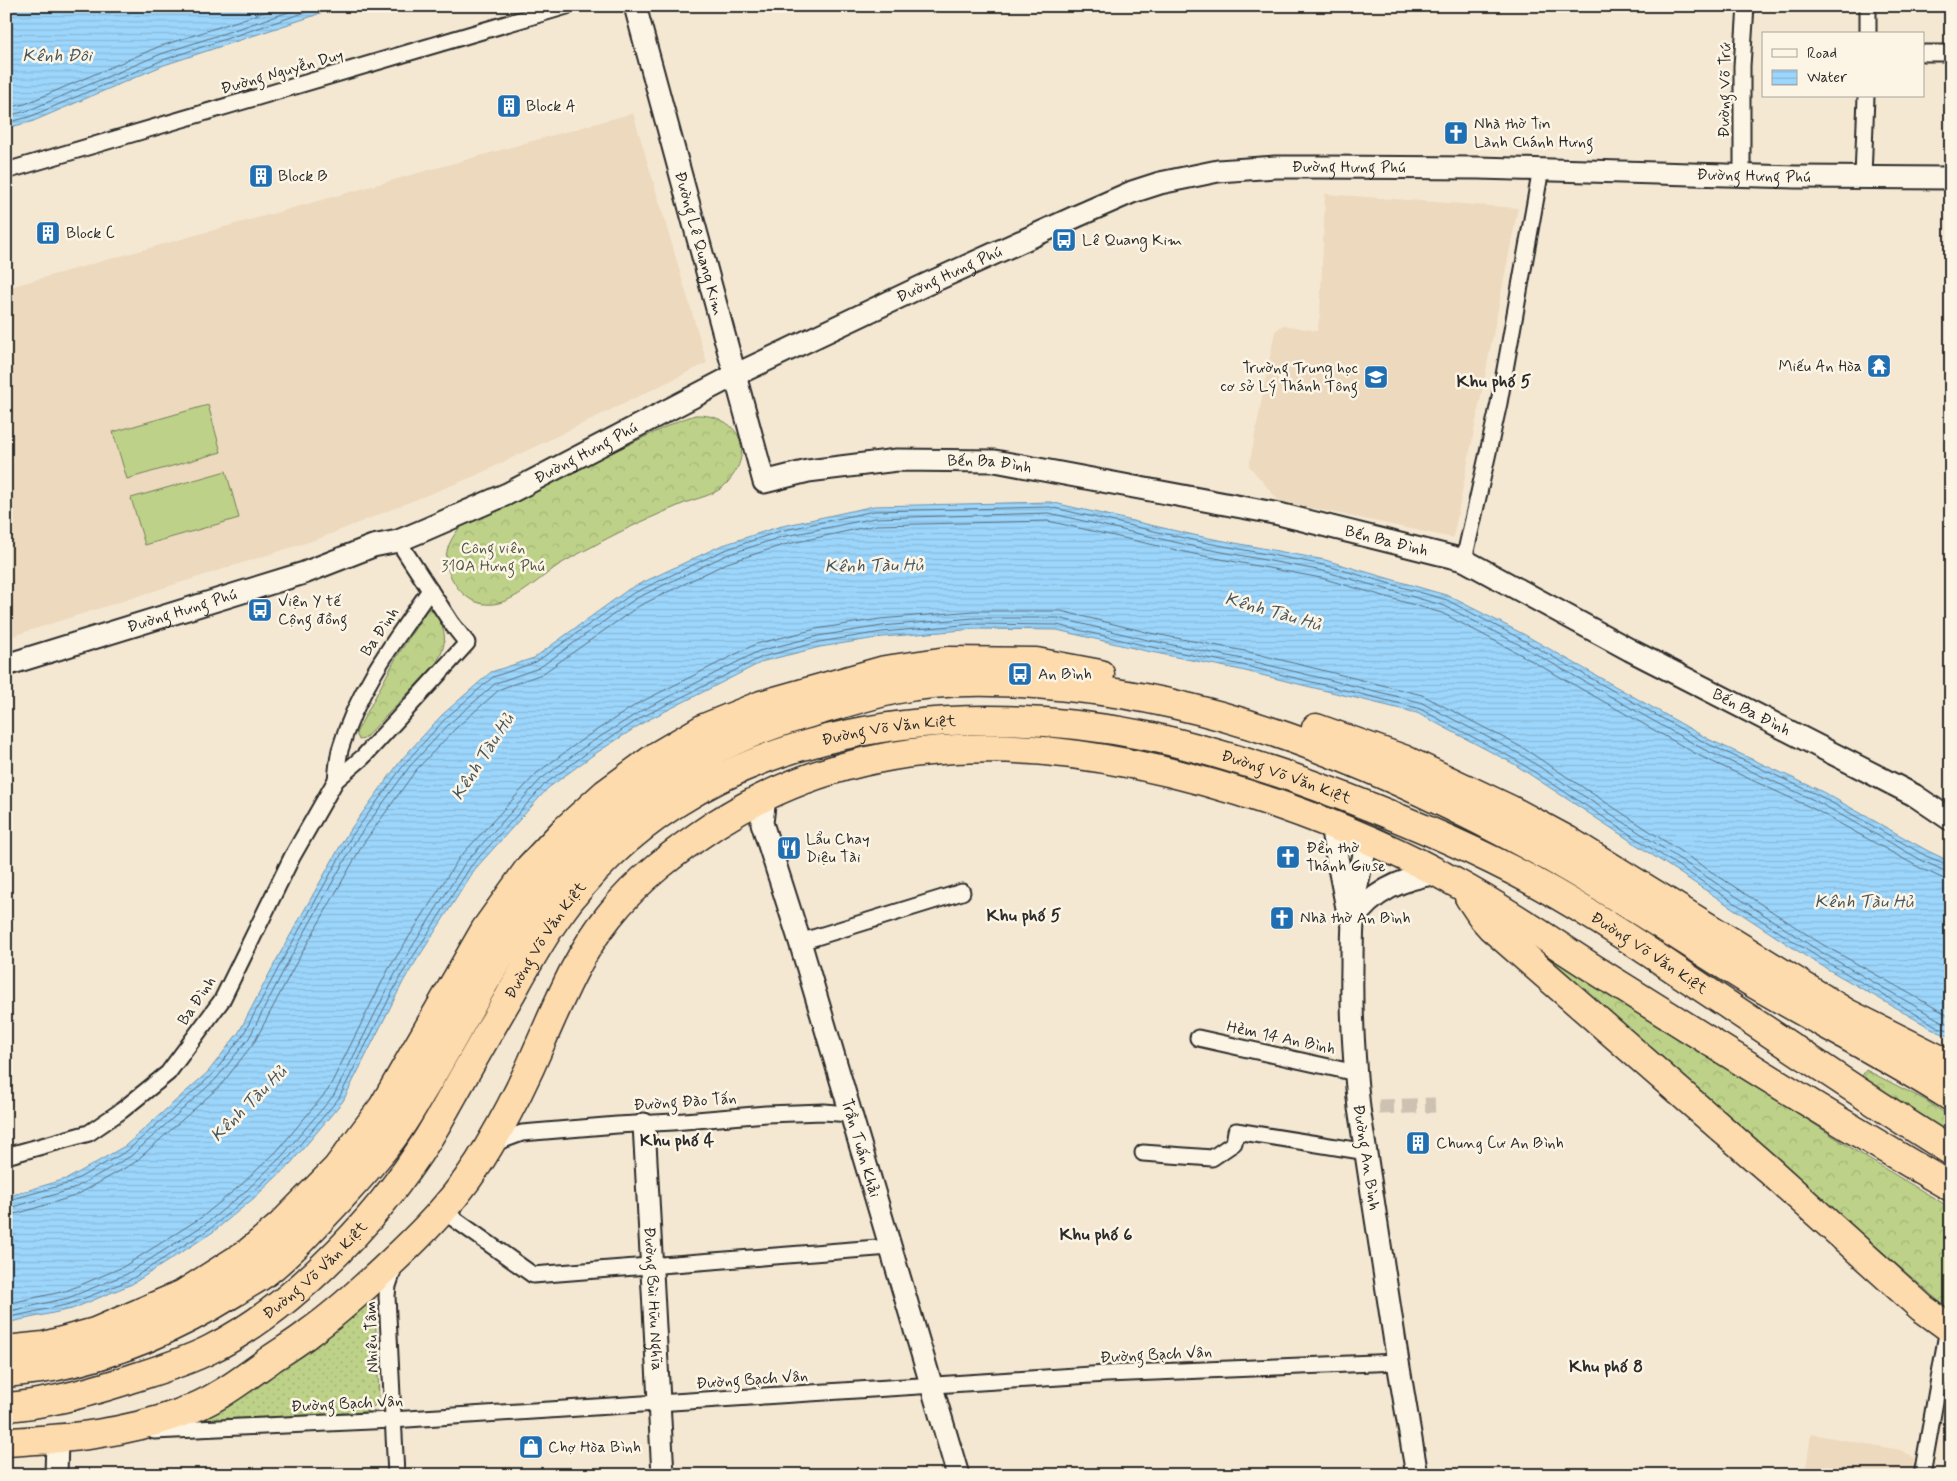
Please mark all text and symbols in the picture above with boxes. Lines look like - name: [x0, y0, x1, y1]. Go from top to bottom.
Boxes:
- legend: [1762, 32, 1924, 98]
- street label: Đường Võ Trứ: [1714, 42, 1737, 138]
- water label: Kênh Đôi: [22, 44, 94, 68]
- street label: Đường Nguyễn Duy: [218, 44, 346, 100]
- text: Road: [1807, 44, 1837, 64]
- text: Water: [1807, 68, 1847, 88]
- building icon: Block A: [496, 93, 522, 119]
- place label: Block A: [526, 96, 576, 117]
- place label: Nhà thờ Tin Lành Chánh Hưng: [1474, 114, 1593, 154]
- church icon: Nhà thờ Tin Lành Chánh Hưng: [1443, 120, 1469, 146]
- street label: Đường Hưng Phú: [1292, 157, 1406, 179]
- building icon: Block B: [248, 163, 274, 189]
- street label: Đường Hưng Phú: [1696, 164, 1810, 188]
- place label: Block B: [278, 166, 328, 187]
- street label: Đường Lê Quang Kim: [670, 169, 729, 318]
- building icon: Block C: [35, 220, 61, 246]
- place label: Block C: [66, 223, 115, 244]
- bus stop icon: Lê Quang Kim: [1051, 227, 1077, 253]
- place label: Lê Quang Kim: [1082, 230, 1182, 252]
- street label: Đường Hưng Phú: [893, 241, 1005, 307]
- temple icon: Miếu An Hòa: [1866, 353, 1892, 379]
- place label: Miếu An Hòa: [1778, 356, 1862, 377]
- place label: Trường Trung học cơ sở Lý Thánh Tông: [1220, 358, 1358, 398]
- school or university icon: Trường Trung học cơ sở Lý Thánh Tông: [1363, 364, 1389, 390]
- district label: Khu phố 5: [1457, 370, 1532, 394]
- street label: Đường Hưng Phú: [530, 417, 641, 489]
- street label: Bến Ba Đình: [947, 450, 1034, 478]
- street label: Bến Ba Đình: [1343, 520, 1430, 561]
- park label: Công viên 310A Hưng Phú: [441, 538, 545, 578]
- water label: Kênh Tàu Hủ: [824, 553, 924, 579]
- street label: Đường Hưng Phú: [124, 584, 239, 638]
- water label: Kênh Tàu Hủ: [1222, 587, 1324, 637]
- place label: Viện Y tế Cộng đồng: [278, 591, 348, 631]
- bus stop icon: Viện Y tế Cộng đồng: [247, 597, 273, 623]
- street label: Ba Đình: [356, 603, 404, 661]
- bus stop icon: An Bình: [1007, 661, 1033, 687]
- place label: An Bình: [1038, 664, 1092, 685]
- street label: Bến Ba Đình: [1709, 683, 1794, 741]
- water label: Kênh Tàu Hủ: [446, 709, 520, 805]
- street label: Đường Võ Văn Kiệt: [820, 710, 957, 751]
- street label: Đường Võ Văn Kiệt: [1219, 745, 1354, 809]
- place label: Lẩu Chay Diệu Tài: [806, 829, 870, 868]
- restaurant icon: Lẩu Chay Diệu Tài: [776, 835, 802, 861]
- place label: Đền thờ Thánh Giuse: [1306, 838, 1386, 877]
- church icon: Đền thờ Thánh Giuse: [1275, 844, 1301, 870]
- street label: Đường Võ Văn Kiệt: [500, 877, 591, 1002]
- water label: Kênh Tàu Hủ: [1815, 890, 1914, 914]
- district label: Khu phố 5: [987, 904, 1062, 928]
- church icon: Nhà thờ An Bình: [1269, 905, 1295, 931]
- street label: Đường Võ Văn Kiệt: [1587, 907, 1712, 999]
- place label: Nhà thờ An Bình: [1300, 908, 1411, 929]
- street label: Ba Đình: [173, 972, 221, 1030]
- street label: Hẻm 14 An Bình: [1225, 1016, 1337, 1060]
- water label: Kênh Tàu Hủ: [206, 1060, 293, 1147]
- street label: Đường Đào Tấn: [633, 1088, 737, 1117]
- street label: Trần Tuấn Khải: [837, 1096, 886, 1200]
- street label: Đường An Bình: [1348, 1103, 1385, 1212]
- district label: Khu phố 4: [640, 1129, 715, 1153]
- building icon: Chung Cư An Bình: [1405, 1130, 1431, 1156]
- place label: Chung Cư An Bình: [1436, 1133, 1564, 1154]
- street label: Đường Võ Văn Kiệt: [258, 1216, 372, 1324]
- district label: Khu phố 6: [1059, 1223, 1133, 1247]
- street label: Đường Bùi Hữu Nghĩa: [639, 1226, 668, 1371]
- street label: Nhiêu Tâm: [360, 1301, 384, 1373]
- street label: Đường Bạch Vân: [1099, 1342, 1213, 1369]
- district label: Khu phố 8: [1569, 1355, 1643, 1379]
- street label: Đường Bạch Vân: [695, 1366, 809, 1395]
- street label: Đường Bạch Vân: [290, 1391, 404, 1418]
- shop icon: Chợ Hòa Bình: [518, 1434, 544, 1460]
- place label: Chợ Hòa Bình: [548, 1437, 641, 1458]

